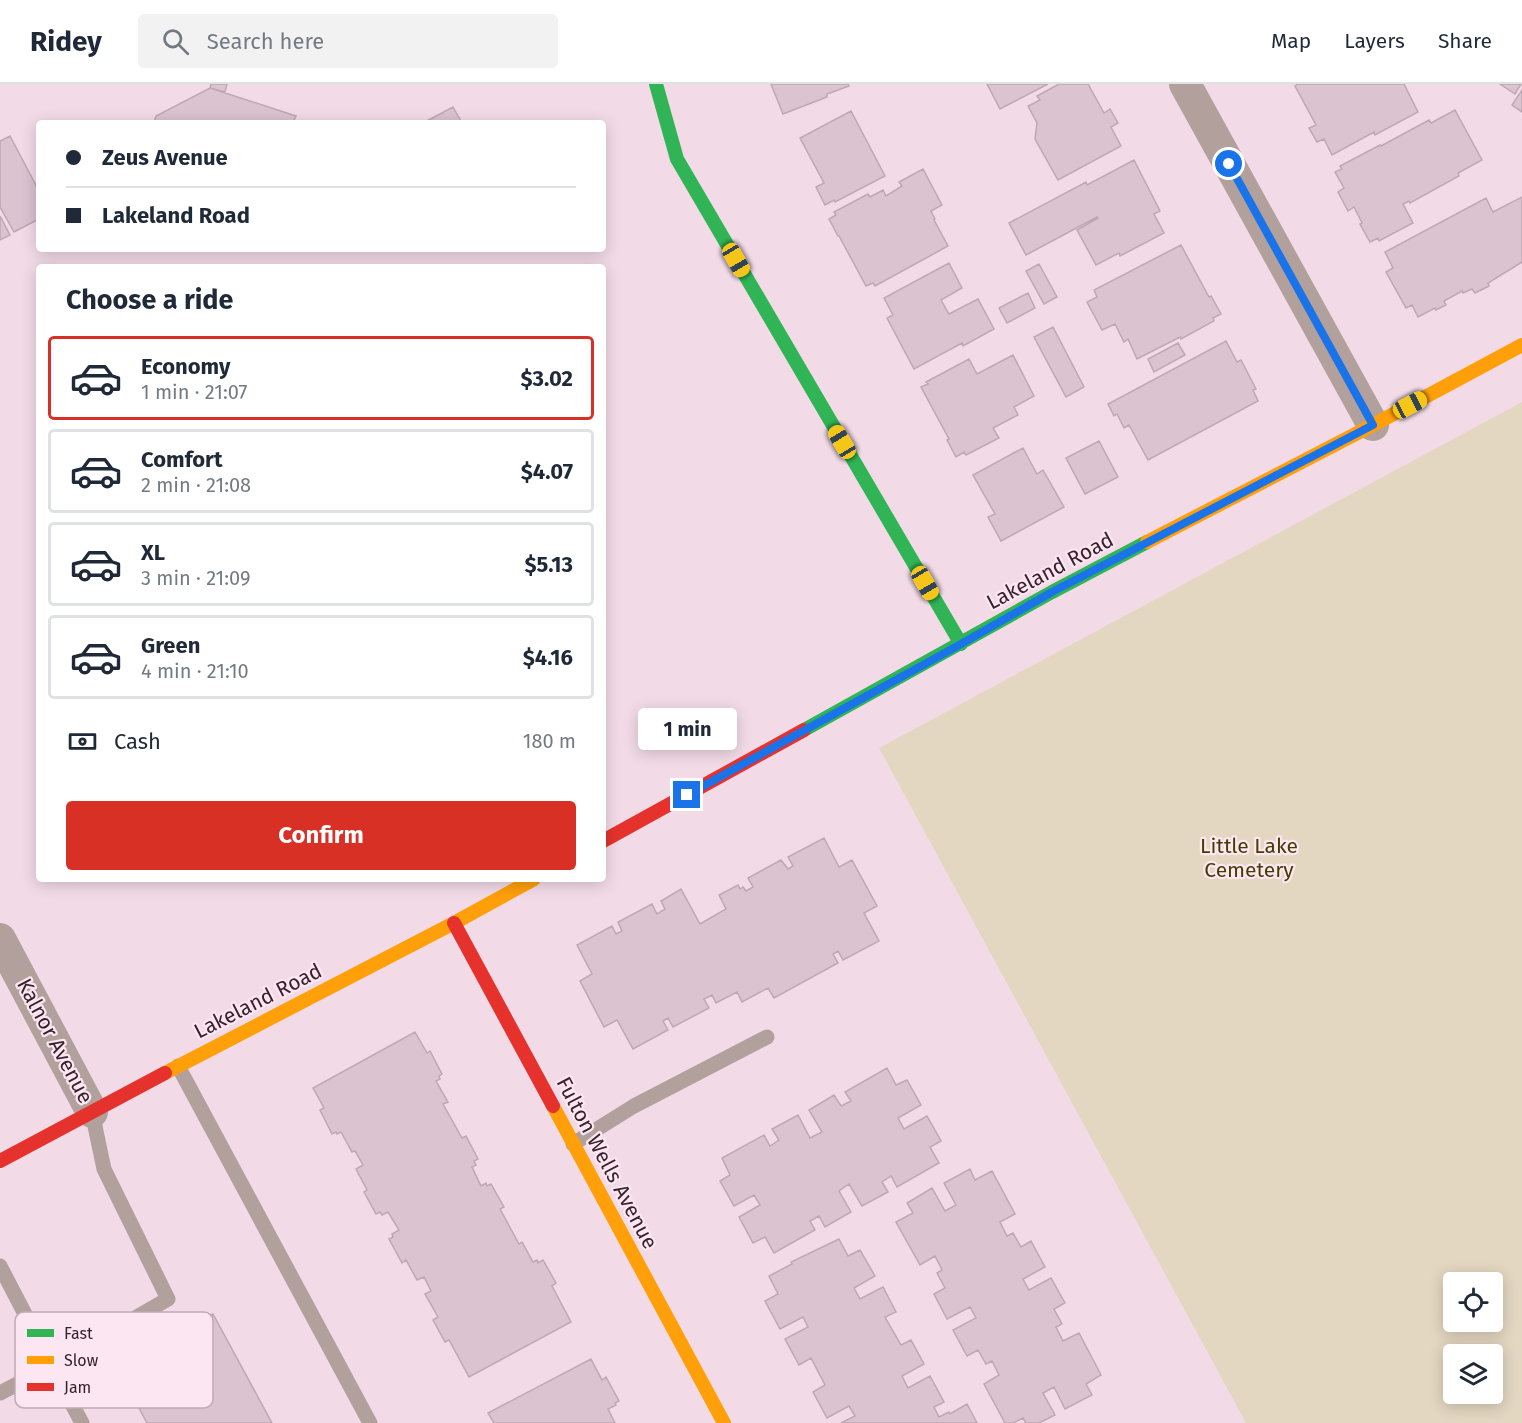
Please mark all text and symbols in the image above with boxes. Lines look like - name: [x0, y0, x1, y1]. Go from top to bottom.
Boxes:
- search box: [138, 14, 558, 68]
- text: Ridey: [30, 25, 102, 58]
- icon: search: [159, 25, 192, 58]
- text: Search here: [207, 28, 324, 55]
- text: Map: [1271, 28, 1311, 54]
- text: Layers: [1344, 28, 1405, 54]
- text: Share: [1438, 28, 1492, 54]
- text: Zeus Avenue: [102, 144, 228, 171]
- route start: [1215, 150, 1242, 177]
- text: Lakeland Road: [102, 202, 250, 229]
- car: [719, 240, 753, 280]
- text: Choose a ride: [66, 284, 233, 316]
- icon: car: [69, 351, 123, 405]
- text: Economy: [141, 353, 230, 380]
- text: $3.02: [521, 365, 573, 392]
- text: 1 min · 21:07: [141, 380, 247, 404]
- car: [1390, 389, 1430, 421]
- car: [825, 422, 859, 462]
- icon: car: [69, 444, 123, 498]
- text: Comfort: [141, 446, 222, 473]
- text: $4.07: [521, 458, 573, 485]
- text: 2 min · 21:08: [141, 473, 251, 497]
- street label: Lakeland Road: [982, 527, 1118, 615]
- icon: car: [69, 537, 123, 591]
- text: XL: [141, 539, 165, 566]
- text: $5.13: [524, 551, 573, 578]
- car: [908, 563, 942, 603]
- text: 3 min · 21:09: [141, 566, 251, 590]
- icon: car: [69, 630, 123, 684]
- text: Green: [141, 632, 200, 659]
- text: $4.16: [523, 644, 573, 671]
- text: 4 min · 21:10: [141, 659, 249, 683]
- callout: 1 min: [638, 708, 736, 750]
- text: 1 min: [663, 717, 712, 741]
- icon: cash: [66, 725, 99, 758]
- text: Cash: [114, 728, 161, 755]
- text: 180 m: [523, 729, 576, 753]
- route end: [673, 781, 700, 808]
- button: Confirm: [66, 801, 576, 870]
- park label: Little Lake Cemetery: [1200, 833, 1298, 883]
- street label: Lakeland Road: [190, 958, 326, 1044]
- street label: Kalnor Avenue: [11, 974, 99, 1108]
- street label: Fulton Wells Avenue: [551, 1072, 663, 1254]
- map controls: [1443, 1272, 1503, 1404]
- button: locate: [1443, 1272, 1503, 1332]
- legend: [15, 1312, 213, 1408]
- text: Fast: [64, 1324, 93, 1343]
- button: layers: [1443, 1344, 1503, 1404]
- text: Slow: [64, 1351, 99, 1370]
- text: Jam: [64, 1378, 91, 1397]

